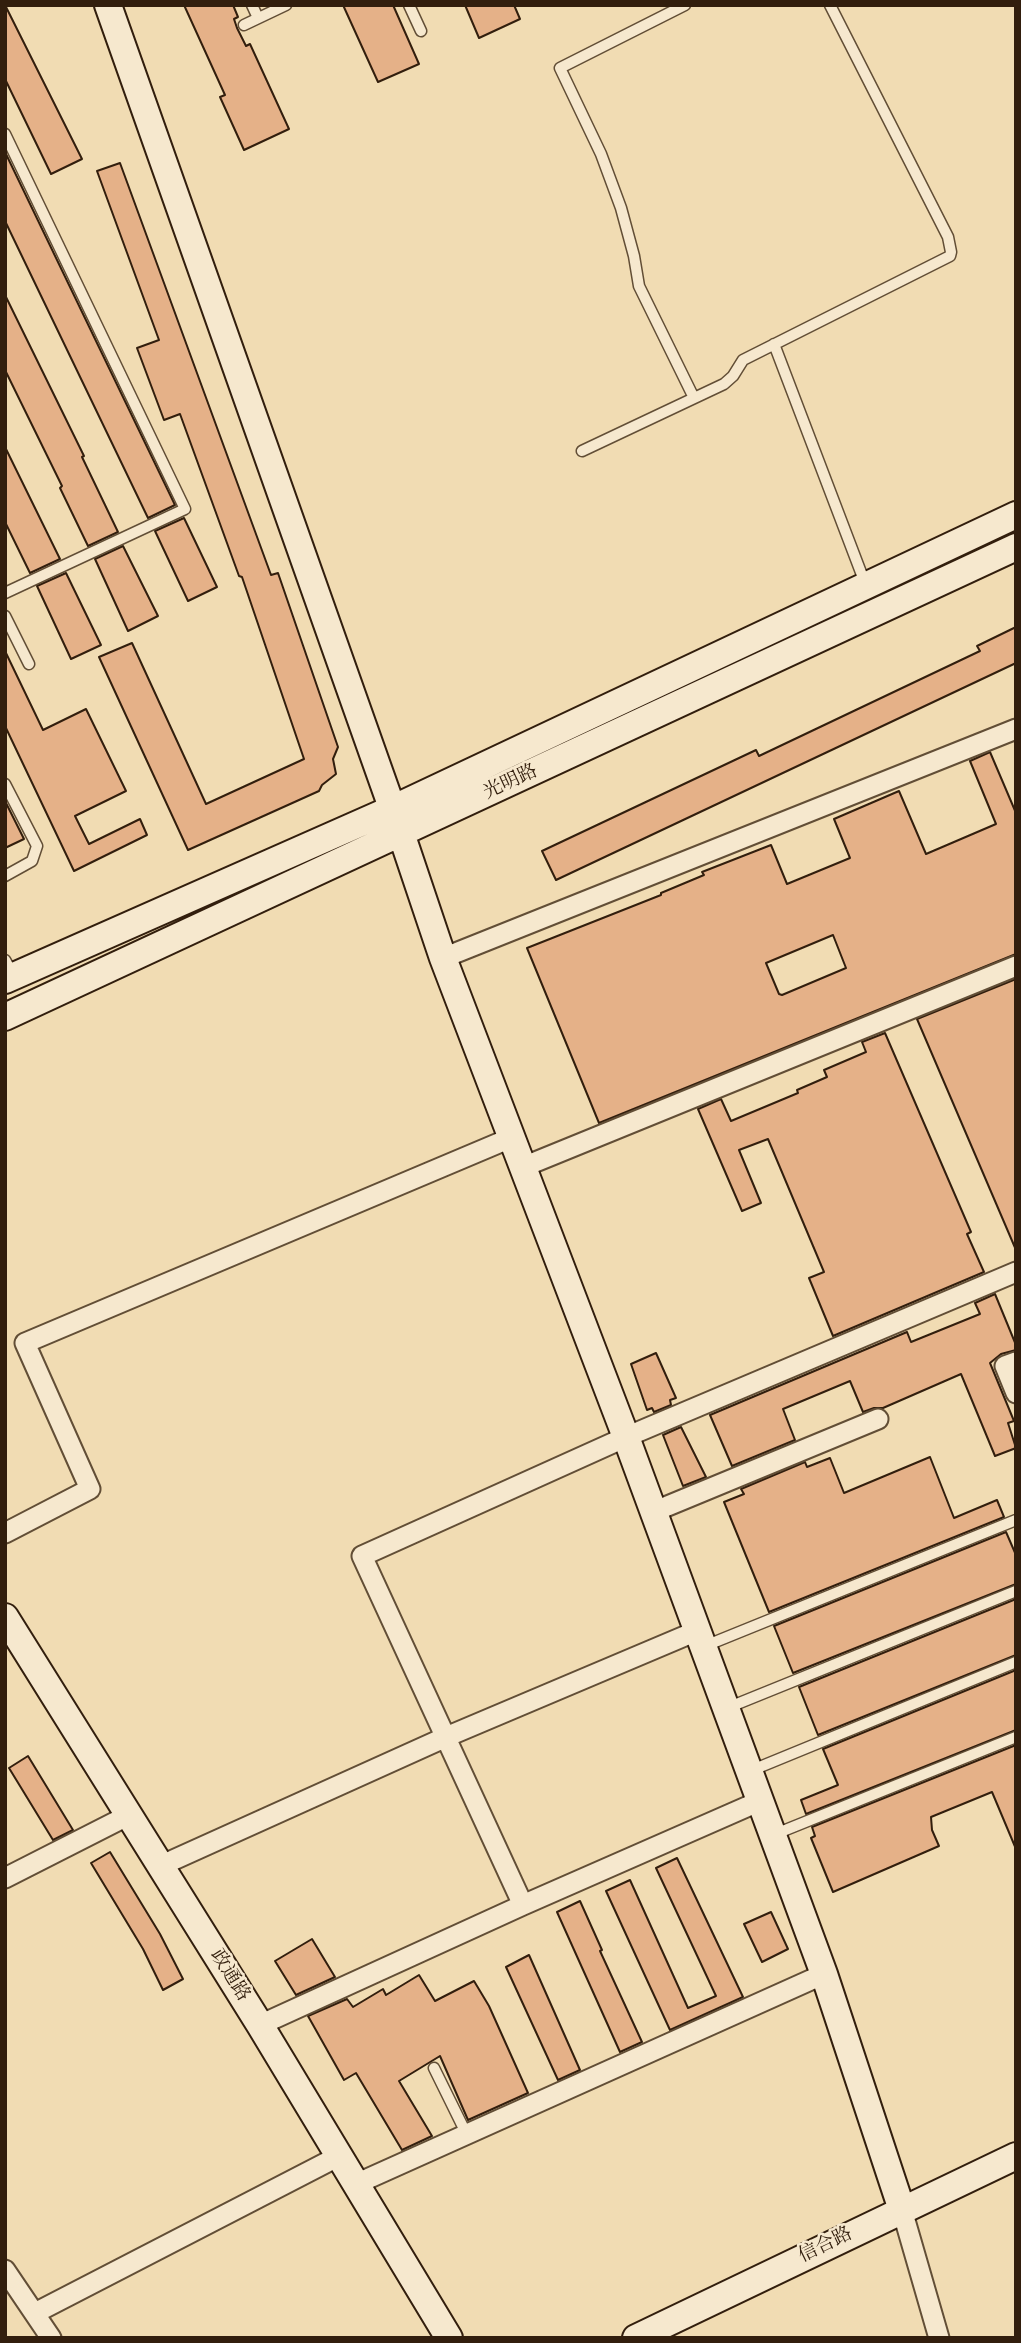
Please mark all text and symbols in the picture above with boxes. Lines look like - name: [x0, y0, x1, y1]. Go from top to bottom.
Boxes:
- street label: 光明路: [480, 761, 542, 805]
- street label: 政通路: [204, 1946, 254, 2006]
- street label: 信合路: [795, 2223, 857, 2269]

